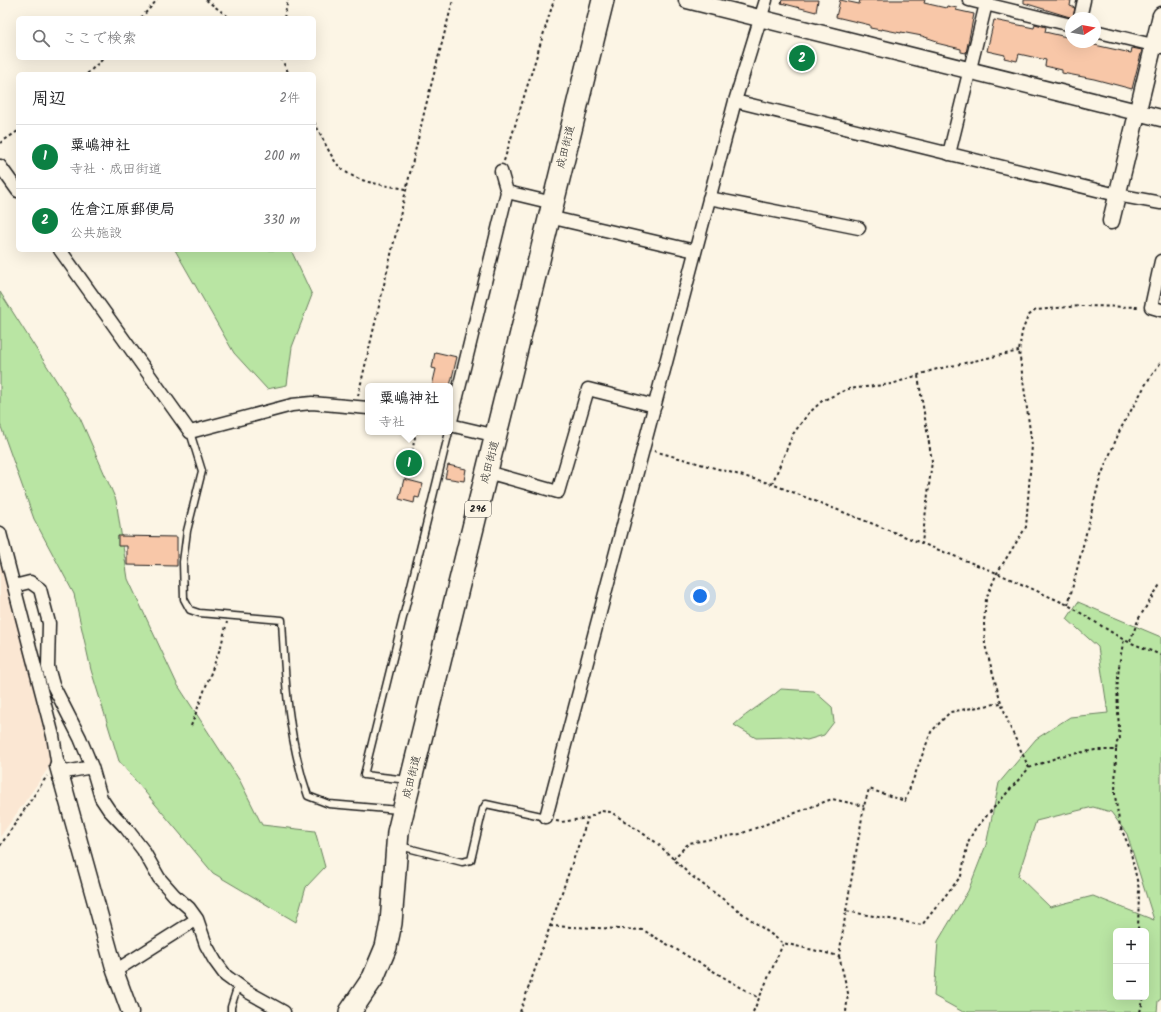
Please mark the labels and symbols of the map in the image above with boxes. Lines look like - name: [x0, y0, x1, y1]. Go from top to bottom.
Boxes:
- north arrow: [1065, 12, 1101, 48]
- pin: 2: [789, 43, 815, 73]
- street label: 成田街道: [552, 123, 580, 171]
- street label: 成田街道: [476, 438, 504, 486]
- pin: 1: [396, 448, 422, 478]
- road number: 296: [465, 501, 491, 517]
- your location: [690, 586, 710, 606]
- street label: 成田街道: [398, 753, 426, 801]

